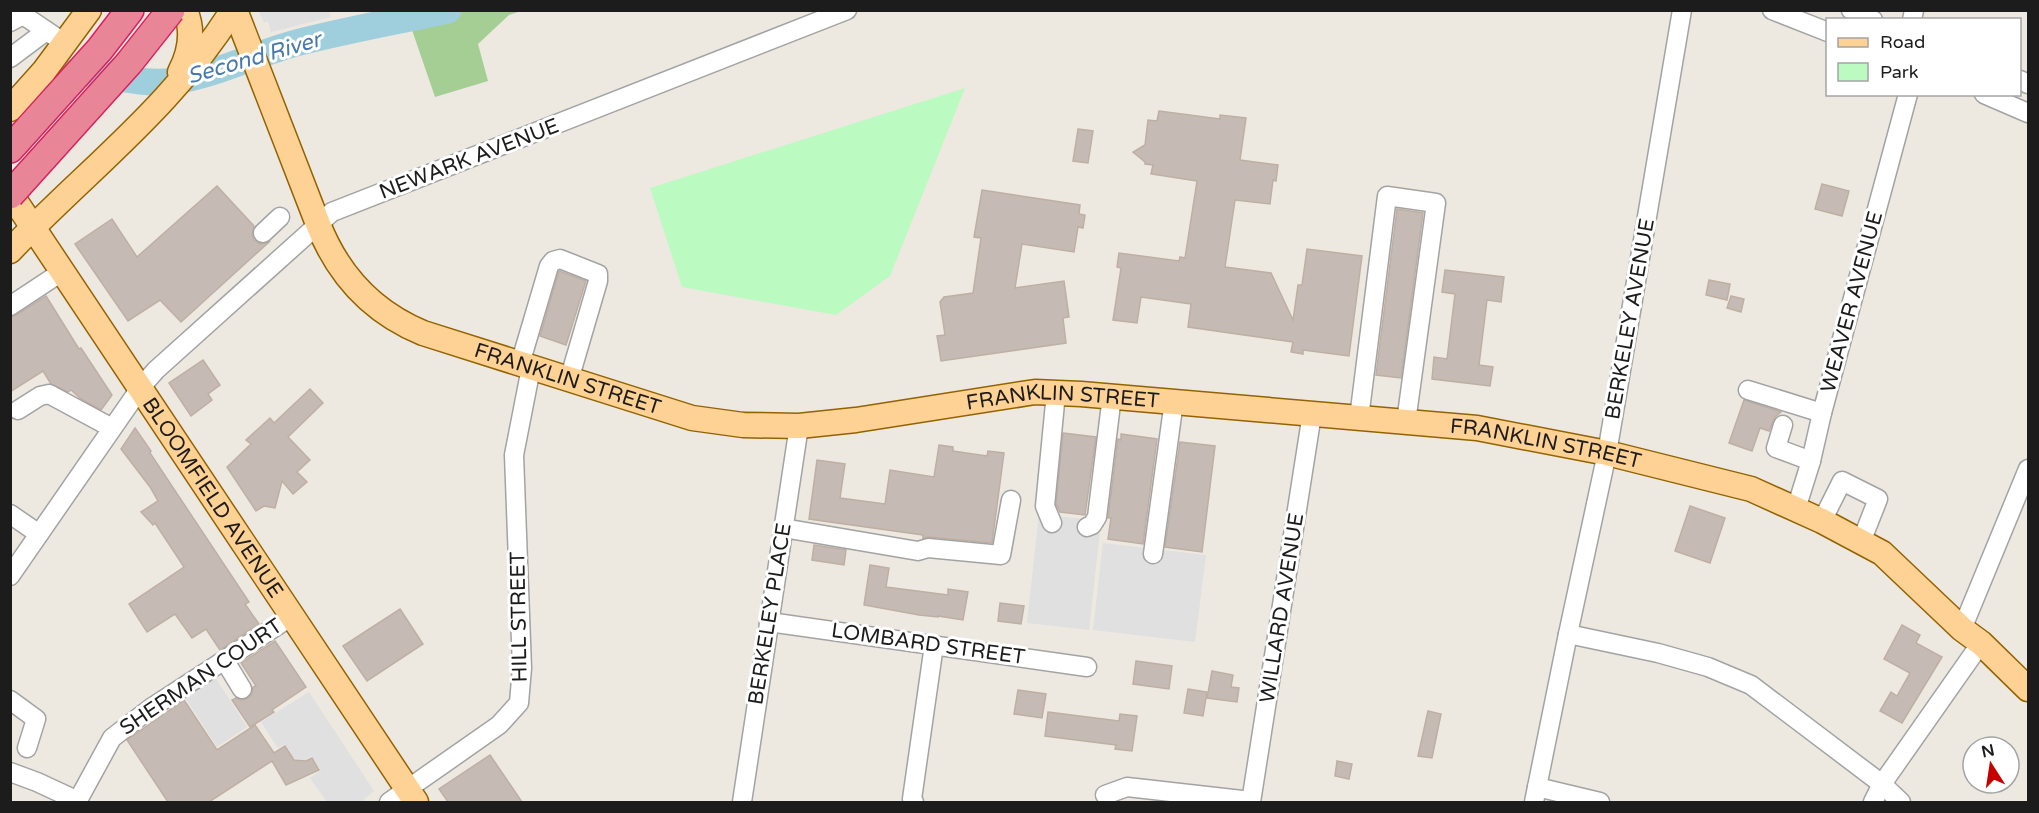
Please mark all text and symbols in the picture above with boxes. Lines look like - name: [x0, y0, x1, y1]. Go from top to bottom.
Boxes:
- legend: [1826, 18, 2021, 96]
- water label: Second River: [184, 26, 326, 89]
- text: Road: [1880, 31, 1925, 53]
- text: Park: [1880, 61, 1919, 83]
- street label: NEWARK AVENUE: [376, 113, 562, 205]
- street label: WEAVER AVENUE: [1816, 209, 1888, 395]
- street label: BERKELEY AVENUE: [1600, 217, 1660, 421]
- street label: FRANKLIN STREET: [471, 338, 664, 420]
- street label: FRANKLIN STREET: [964, 379, 1161, 415]
- street label: BLOOMFIELD AVENUE: [137, 393, 289, 602]
- street label: FRANKLIN STREET: [1449, 413, 1644, 474]
- street label: WILLARD AVENUE: [1255, 511, 1309, 705]
- street label: BERKELEY PLACE: [743, 521, 797, 707]
- street label: HILL STREET: [505, 551, 533, 683]
- street label: SHERMAN COURT: [115, 613, 287, 741]
- street label: LOMBARD STREET: [830, 618, 1027, 670]
- north arrow: [1961, 735, 2021, 795]
- text: N: [1980, 740, 1996, 762]

